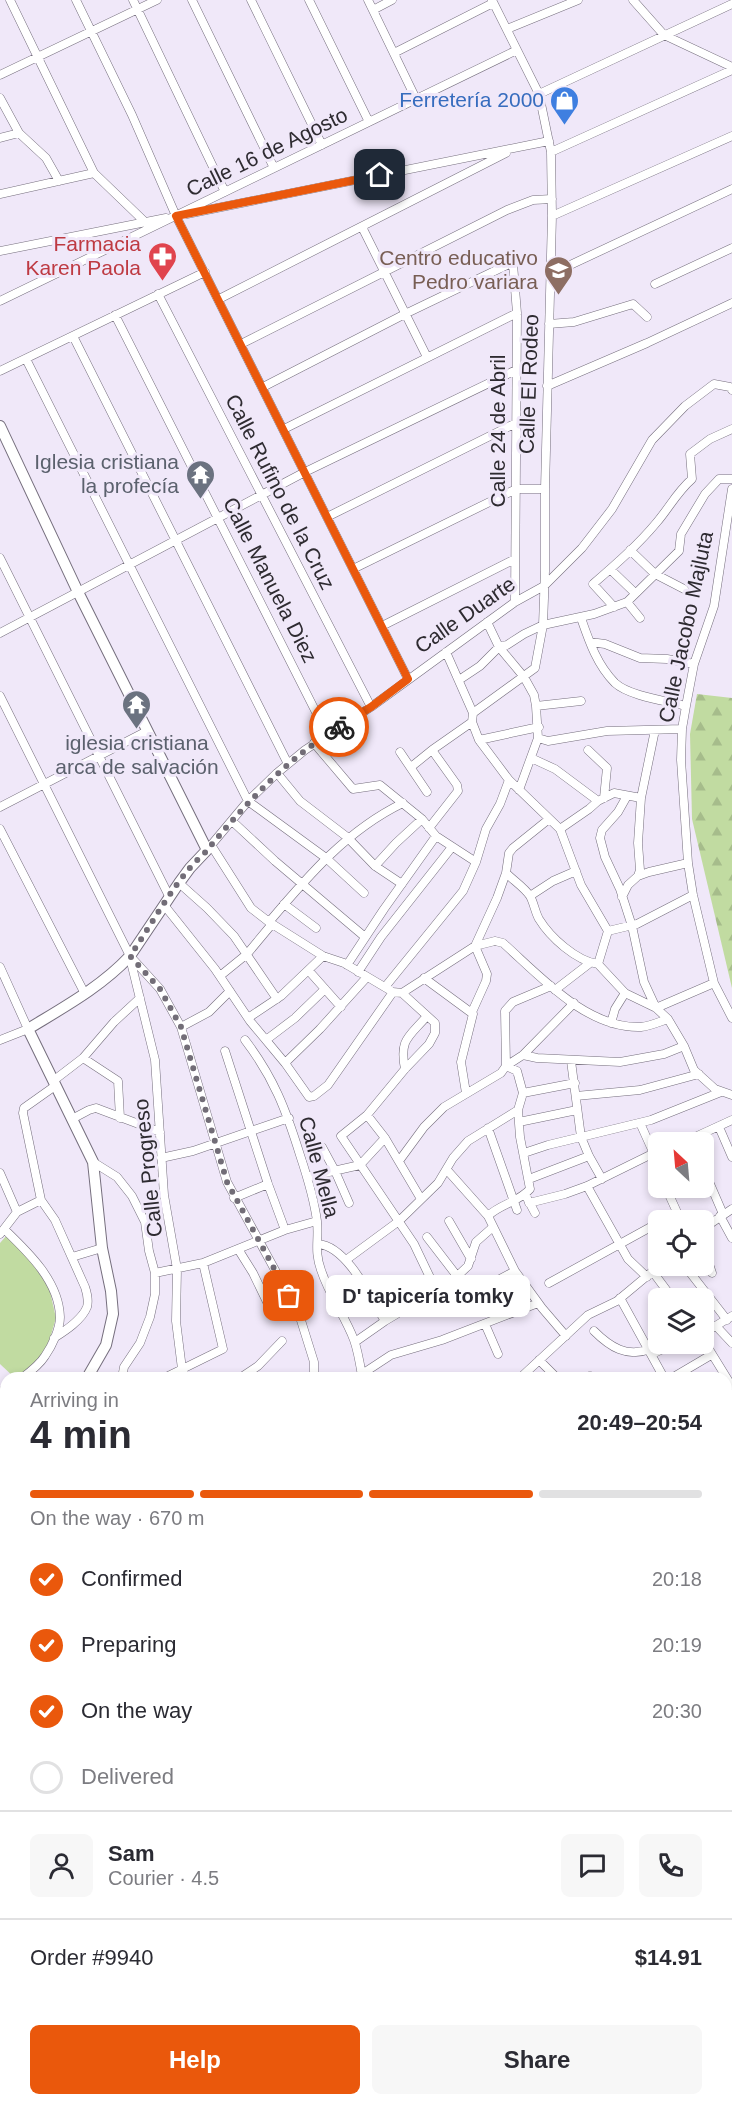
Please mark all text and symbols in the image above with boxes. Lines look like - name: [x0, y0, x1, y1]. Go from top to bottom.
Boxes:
- shop icon: Ferretería 2000: [549, 84, 581, 126]
- place label: Ferretería 2000: [399, 88, 544, 111]
- street label: Calle 16 de Agosto: [183, 103, 351, 201]
- pin: [354, 149, 405, 200]
- icon: home: [363, 158, 396, 191]
- place label: Farmacia Karen Paola: [25, 232, 141, 279]
- pharmacy icon: Farmacia Karen Paola: [146, 240, 178, 282]
- place label: Centro educativo Pedro variara: [379, 246, 538, 293]
- school or university icon: Centro educativo Pedro variara: [543, 254, 575, 296]
- street label: Calle El Rodeo: [515, 314, 542, 454]
- street label: Calle 24 de Abril: [486, 355, 509, 507]
- street label: Calle Rufino de la Cruz: [221, 390, 340, 593]
- place label: Iglesia cristiana la profecía: [34, 450, 179, 497]
- temple icon: Iglesia cristiana la profecía: [184, 458, 216, 500]
- street label: Calle Manuela Diez: [219, 493, 322, 666]
- street label: Calle Jacobo Majluta: [654, 529, 717, 725]
- street label: Calle Duarte: [410, 572, 519, 657]
- temple icon: iglesia cristiana arca de salvación: [121, 688, 153, 730]
- courier: [309, 697, 369, 757]
- icon: bike: [323, 711, 356, 744]
- place label: iglesia cristiana arca de salvación: [55, 731, 219, 778]
- street label: Calle Progreso: [129, 1098, 166, 1238]
- street label: Calle Mella: [295, 1114, 344, 1220]
- north arrow: [648, 1132, 714, 1198]
- map controls: [648, 1132, 714, 1354]
- button: locate: [648, 1210, 714, 1276]
- pin: [263, 1270, 314, 1321]
- callout: D' tapicería tomky: [325, 1275, 529, 1317]
- icon: bag: [272, 1279, 305, 1312]
- text: D' tapicería tomky: [342, 1285, 514, 1307]
- button: layers: [648, 1288, 714, 1354]
- text: Arriving in: [30, 1389, 119, 1411]
- text: 20:49–20:54: [577, 1410, 702, 1435]
- text: 4 min: [30, 1413, 132, 1456]
- text: On the way · 670 m: [30, 1507, 205, 1529]
- icon: check: [30, 1563, 63, 1596]
- text: Confirmed: [81, 1566, 182, 1591]
- text: 20:18: [652, 1568, 702, 1590]
- icon: check: [30, 1629, 63, 1662]
- text: Preparing: [81, 1632, 176, 1657]
- text: 20:19: [652, 1634, 702, 1656]
- icon: check: [30, 1695, 63, 1728]
- text: On the way: [81, 1698, 192, 1723]
- text: 20:30: [652, 1700, 702, 1722]
- text: Delivered: [81, 1764, 174, 1789]
- button: person: [30, 1834, 93, 1897]
- button: chat: [561, 1834, 624, 1897]
- button: phone: [639, 1834, 702, 1897]
- text: Sam: [108, 1841, 154, 1866]
- text: Courier · 4.5: [108, 1867, 219, 1889]
- text: Order #9940: [30, 1945, 154, 1970]
- text: $14.91: [635, 1945, 702, 1970]
- button: Help: [30, 2025, 360, 2094]
- button: Share: [372, 2025, 702, 2094]

